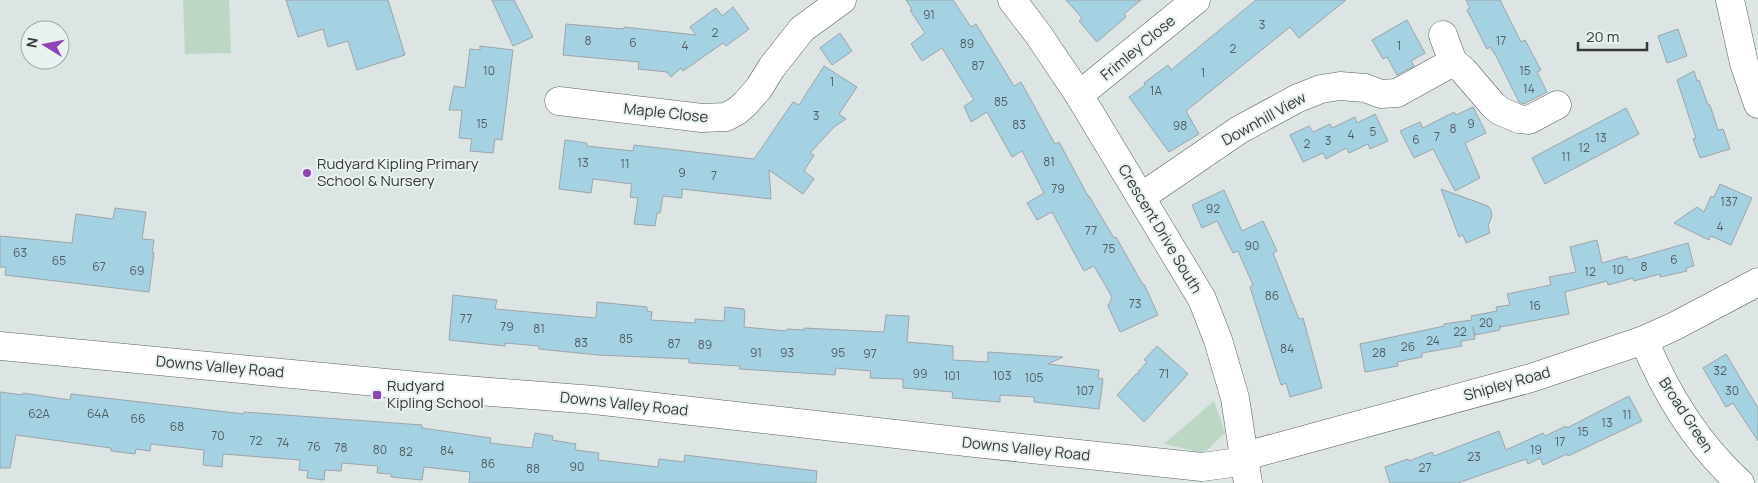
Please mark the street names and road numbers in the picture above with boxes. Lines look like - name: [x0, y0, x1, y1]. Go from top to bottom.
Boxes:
- street label: Frimley Close: [1096, 10, 1180, 85]
- street label: Downhill View: [1218, 86, 1310, 150]
- street label: Maple Close: [623, 98, 710, 127]
- street label: Crescent Drive South: [1114, 160, 1207, 297]
- street label: Downs Valley Road: [155, 350, 285, 383]
- street label: Shipley Road: [1461, 361, 1553, 406]
- street label: Broad Green: [1654, 373, 1719, 456]
- street label: Downs Valley Road: [559, 386, 689, 421]
- street label: Downs Valley Road: [961, 431, 1091, 466]

